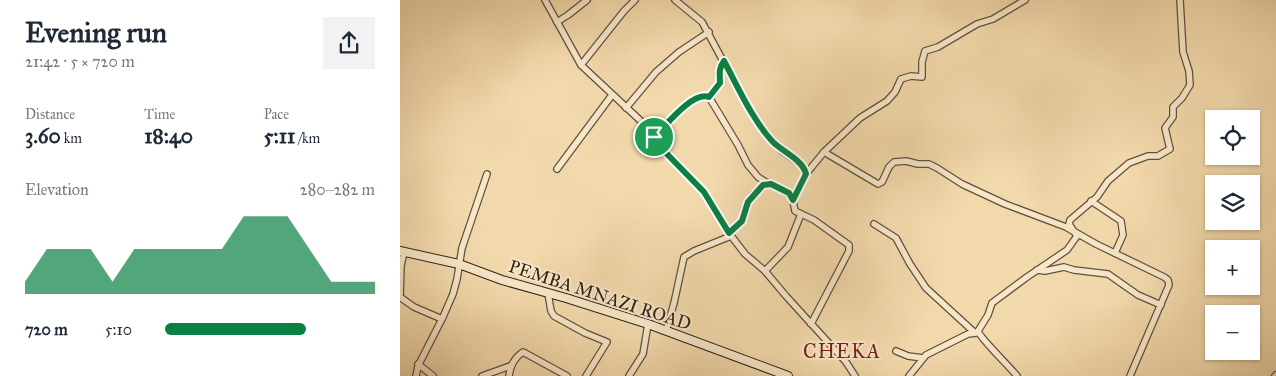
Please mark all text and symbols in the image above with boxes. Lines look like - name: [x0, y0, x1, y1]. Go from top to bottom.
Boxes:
- text: Evening run: [25, 15, 167, 50]
- button: share: [323, 17, 375, 69]
- text: 21:42 · 5 × 720 m: [25, 52, 135, 71]
- text: Distance: [25, 106, 75, 123]
- text: Time: [144, 106, 175, 123]
- text: Pace: [264, 106, 289, 123]
- map controls: [1205, 110, 1260, 360]
- button: locate: [1205, 110, 1260, 165]
- pin: [633, 116, 675, 158]
- text: 3.60: [25, 123, 61, 149]
- text: 18:40: [144, 123, 193, 149]
- text: 5:11: [264, 123, 295, 149]
- icon: arrive: [640, 123, 668, 151]
- text: km: [61, 130, 82, 147]
- text: /km: [295, 130, 320, 147]
- button: layers: [1205, 175, 1260, 230]
- text: Elevation: [25, 180, 89, 199]
- text: 280–282 m: [300, 180, 375, 199]
- button: +: [1205, 240, 1260, 295]
- street label: PEMBA MNAZI ROAD: [506, 255, 694, 335]
- button: −: [1205, 305, 1260, 360]
- text: 720 m: [25, 320, 68, 339]
- text: 5:10: [105, 320, 132, 339]
- district label: CHEKA: [803, 339, 881, 363]

